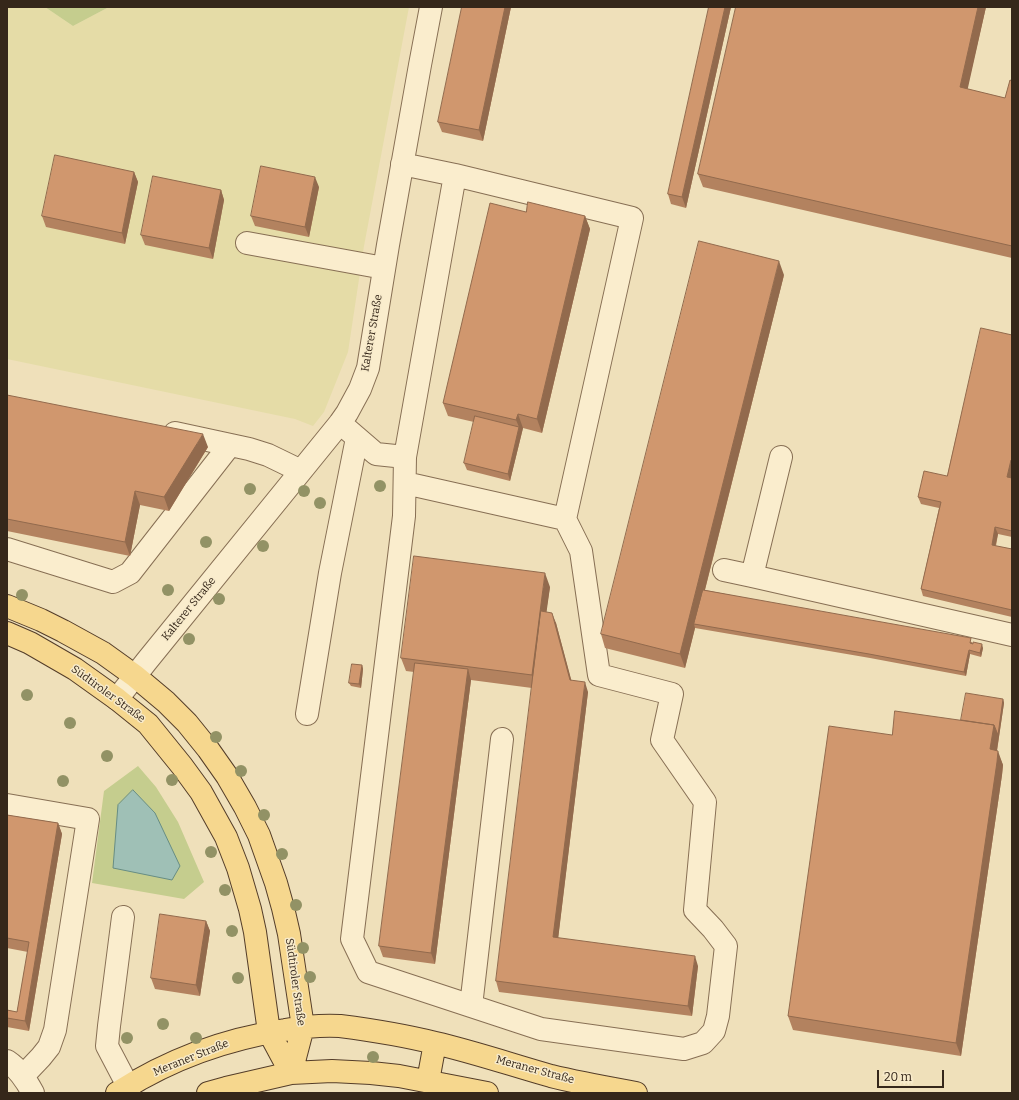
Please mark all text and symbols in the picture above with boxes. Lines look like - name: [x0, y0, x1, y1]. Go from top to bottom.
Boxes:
- street label: Kalterer Straße: [359, 293, 385, 373]
- street label: Kalterer Straße: [159, 575, 219, 643]
- street label: Südtiroler Straße: [68, 663, 148, 725]
- street label: Südtiroler Straße: [282, 937, 308, 1027]
- street label: Meraner Straße: [151, 1037, 231, 1079]
- street label: Meraner Straße: [495, 1053, 575, 1087]
- scale bar: [879, 1062, 946, 1088]
- text: 20 m: [884, 1070, 912, 1084]

